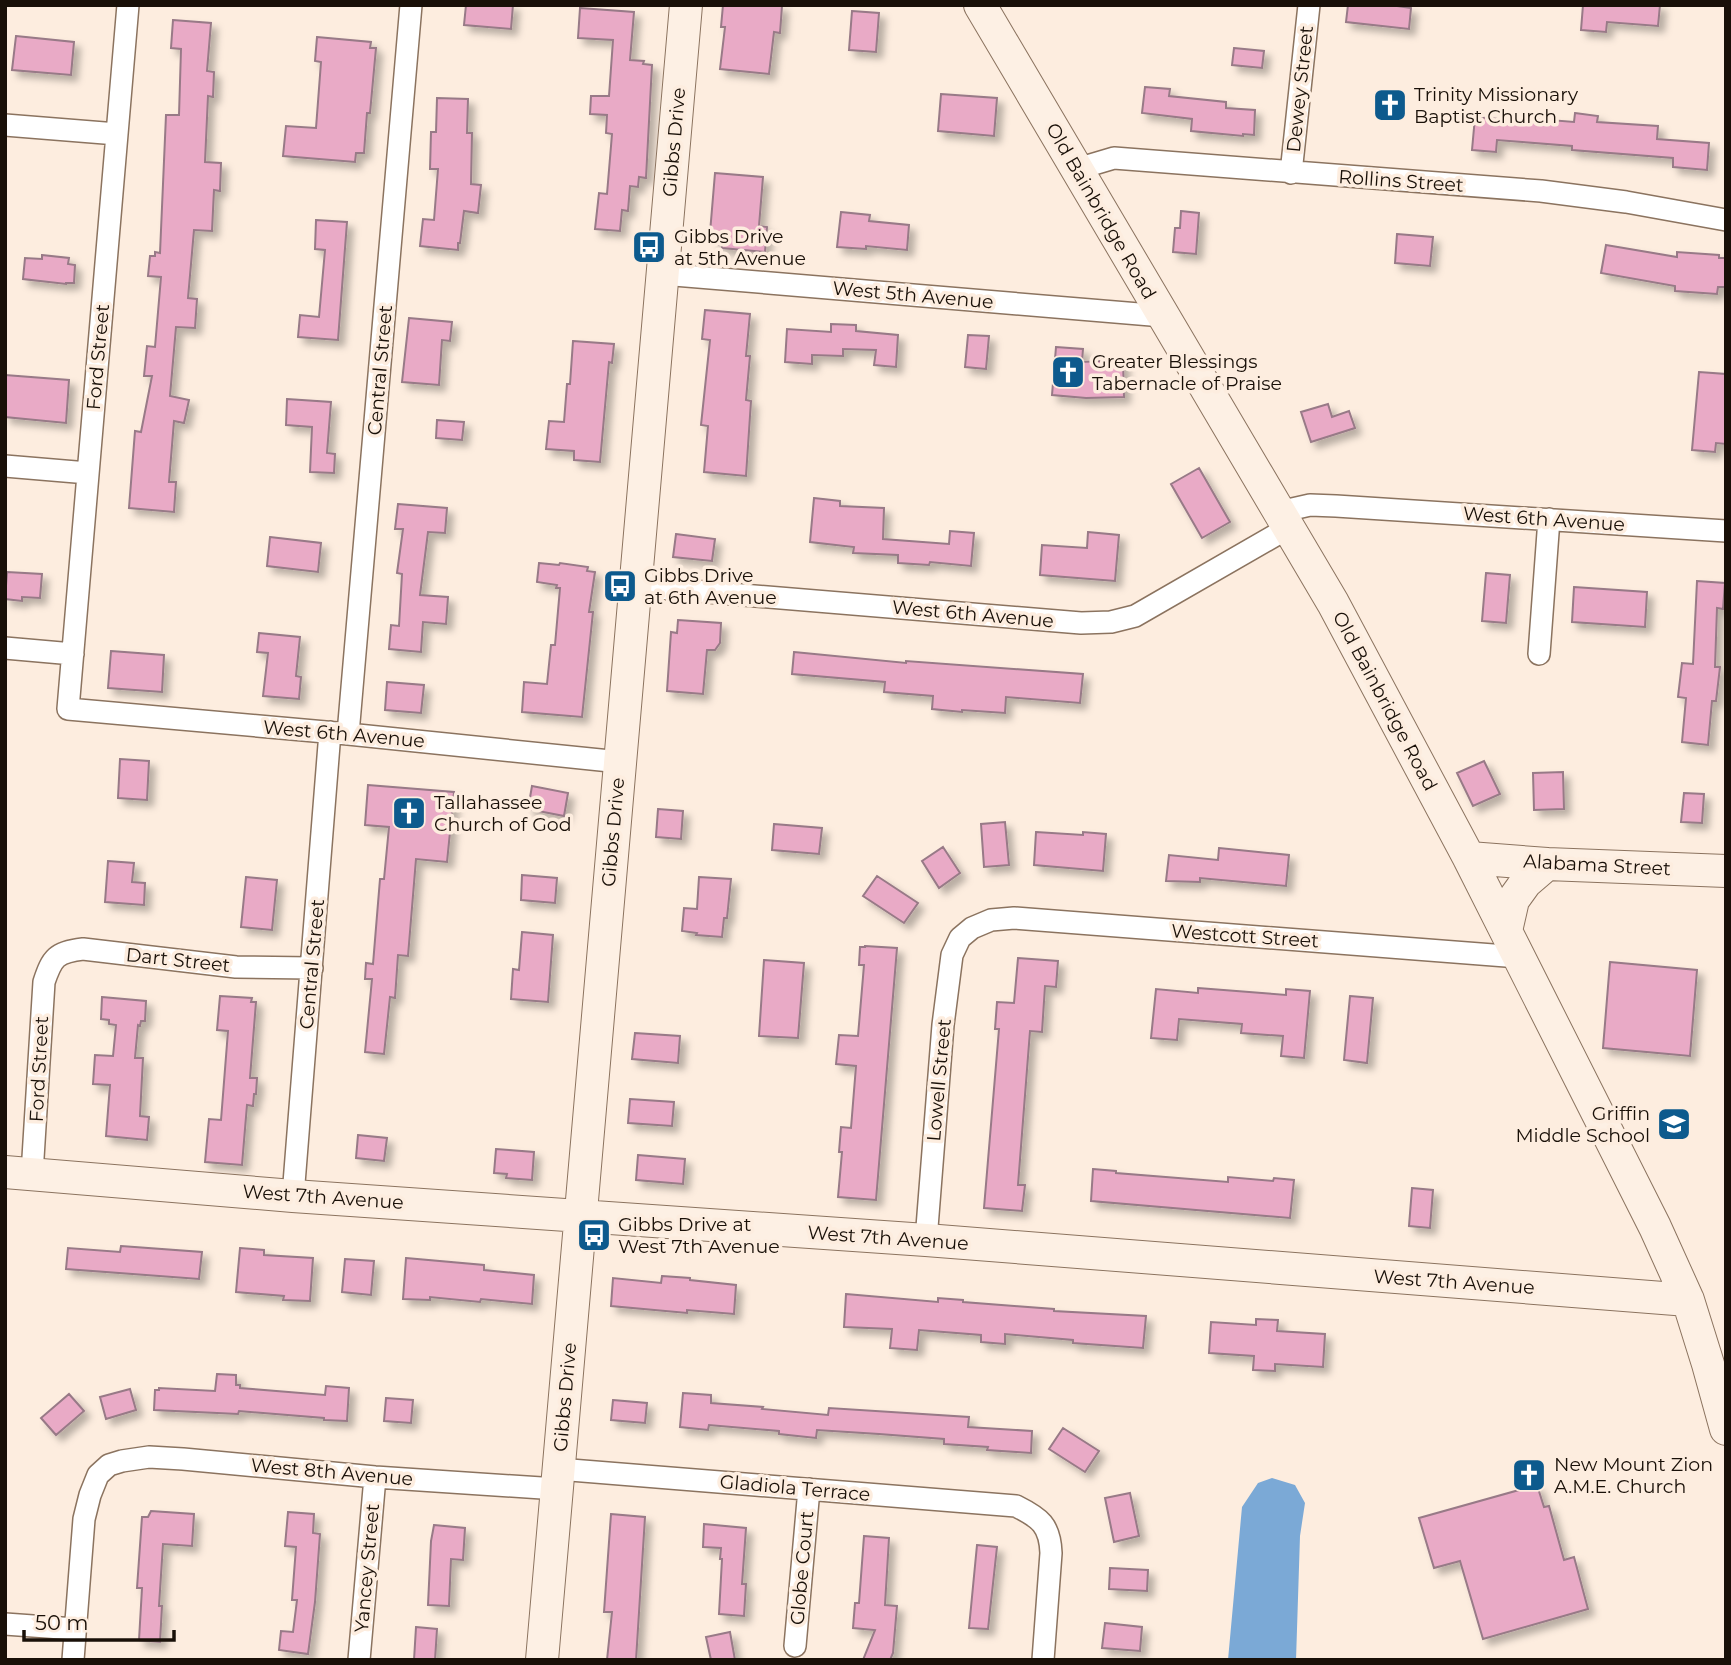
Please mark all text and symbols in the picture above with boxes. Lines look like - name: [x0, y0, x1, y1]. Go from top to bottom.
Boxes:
- street label: Dewey Street: [1282, 24, 1318, 154]
- place label: Trinity Missionary Baptist Church: [1414, 83, 1579, 128]
- street label: Gibbs Drive: [658, 86, 690, 198]
- church icon: Trinity Missionary Baptist Church: [1371, 86, 1409, 124]
- street label: Old Bainbridge Road: [1041, 119, 1161, 303]
- street label: Rollins Street: [1338, 165, 1465, 197]
- place label: Gibbs Drive at 5th Avenue: [674, 225, 806, 270]
- bus stop icon: Gibbs Drive at 5th Avenue: [630, 228, 668, 266]
- street label: West 5th Avenue: [832, 277, 994, 313]
- street label: Ford Street: [82, 303, 114, 411]
- street label: Central Street: [363, 304, 397, 436]
- place label: Greater Blessings Tabernacle of Praise: [1092, 350, 1282, 395]
- church icon: Greater Blessings Tabernacle of Praise: [1049, 353, 1087, 391]
- street label: West 6th Avenue: [1462, 502, 1626, 536]
- place label: Gibbs Drive at 6th Avenue: [644, 564, 777, 609]
- bus stop icon: Gibbs Drive at 6th Avenue: [601, 567, 639, 605]
- street label: West 6th Avenue: [891, 595, 1055, 633]
- street label: Old Bainbridge Road: [1328, 607, 1442, 795]
- street label: West 6th Avenue: [262, 715, 426, 753]
- street label: Gibbs Drive: [597, 776, 629, 888]
- place label: Tallahassee Church of God: [434, 791, 572, 836]
- church icon: Tallahassee Church of God: [390, 794, 428, 832]
- street label: Alabama Street: [1523, 850, 1672, 880]
- street label: Central Street: [295, 898, 329, 1030]
- street label: Westcott Street: [1170, 919, 1320, 953]
- street label: Dart Street: [125, 943, 232, 977]
- street label: Ford Street: [25, 1015, 53, 1123]
- street label: Lowell Street: [922, 1017, 956, 1142]
- place label: Griffin Middle School: [1515, 1102, 1650, 1147]
- school or university icon: Griffin Middle School: [1655, 1105, 1693, 1143]
- street label: West 7th Avenue: [242, 1180, 404, 1214]
- place label: Gibbs Drive at West 7th Avenue: [618, 1213, 780, 1258]
- bus stop icon: Gibbs Drive at West 7th Avenue: [575, 1216, 613, 1254]
- street label: West 7th Avenue: [807, 1221, 969, 1255]
- street label: West 7th Avenue: [1373, 1265, 1535, 1299]
- street label: Gibbs Drive: [549, 1341, 581, 1453]
- street label: West 8th Avenue: [250, 1453, 414, 1491]
- place label: New Mount Zion A.M.E. Church: [1554, 1453, 1713, 1498]
- church icon: New Mount Zion A.M.E. Church: [1510, 1456, 1548, 1494]
- street label: Gladiola Terrace: [719, 1470, 871, 1506]
- street label: Yancey Street: [350, 1502, 384, 1633]
- street label: Globe Court: [786, 1510, 818, 1626]
- scale bar: [24, 1598, 175, 1642]
- text: 50 m: [35, 1610, 89, 1635]

